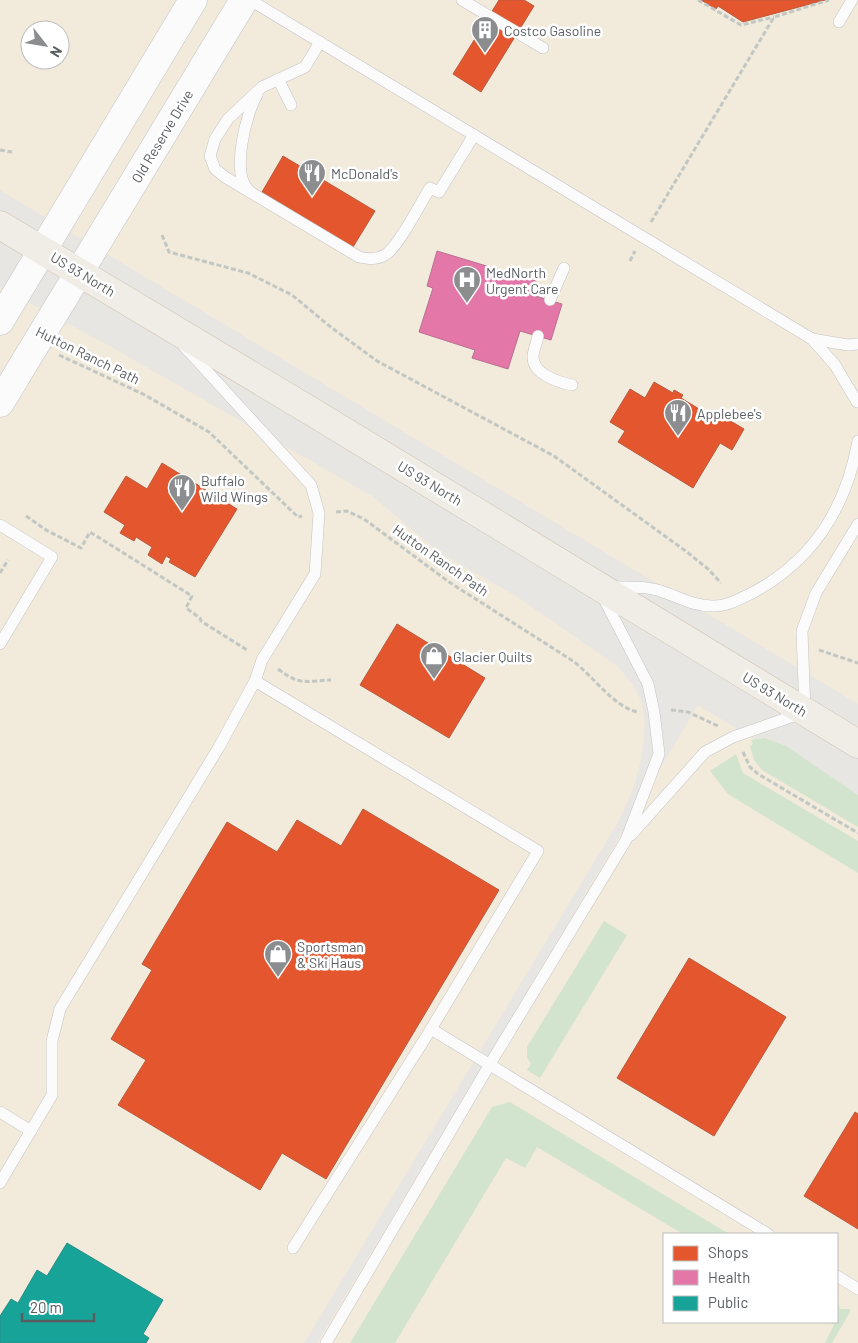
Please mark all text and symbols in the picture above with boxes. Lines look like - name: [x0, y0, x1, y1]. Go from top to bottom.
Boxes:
- building icon: Costco Gasoline: [470, 15, 500, 54]
- north arrow: [20, 20, 70, 70]
- place label: Costco Gasoline: [504, 22, 601, 39]
- text: N: [47, 44, 66, 60]
- street label: Old Reserve Drive: [127, 86, 197, 186]
- restaurant icon: McDonald's: [297, 158, 327, 197]
- place label: McDonald's: [331, 165, 399, 182]
- street label: US 93 North: [48, 248, 118, 300]
- place label: MedNorth Urgent Care: [486, 264, 558, 297]
- hospital icon: MedNorth Urgent Care: [452, 265, 482, 304]
- street label: Hutton Ranch Path: [33, 323, 143, 387]
- restaurant icon: Applebee's: [663, 398, 693, 437]
- place label: Applebee's: [697, 405, 762, 422]
- street label: US 93 North: [395, 457, 465, 509]
- place label: Buffalo Wild Wings: [201, 472, 268, 505]
- restaurant icon: Buffalo Wild Wings: [167, 473, 197, 512]
- street label: Hutton Ranch Path: [390, 521, 492, 599]
- shop icon: Glacier Quilts: [419, 641, 449, 680]
- place label: Glacier Quilts: [453, 648, 533, 665]
- street label: US 93 North: [740, 668, 810, 720]
- place label: Sportsman & Ski Haus: [297, 938, 364, 971]
- shop icon: Sportsman & Ski Haus: [263, 939, 293, 978]
- legend: [663, 1233, 838, 1323]
- text: Shops: [708, 1243, 748, 1261]
- text: Health: [708, 1268, 750, 1286]
- scale bar: [22, 1290, 95, 1322]
- text: Public: [708, 1293, 748, 1311]
- text: 20 m: [30, 1298, 62, 1316]

